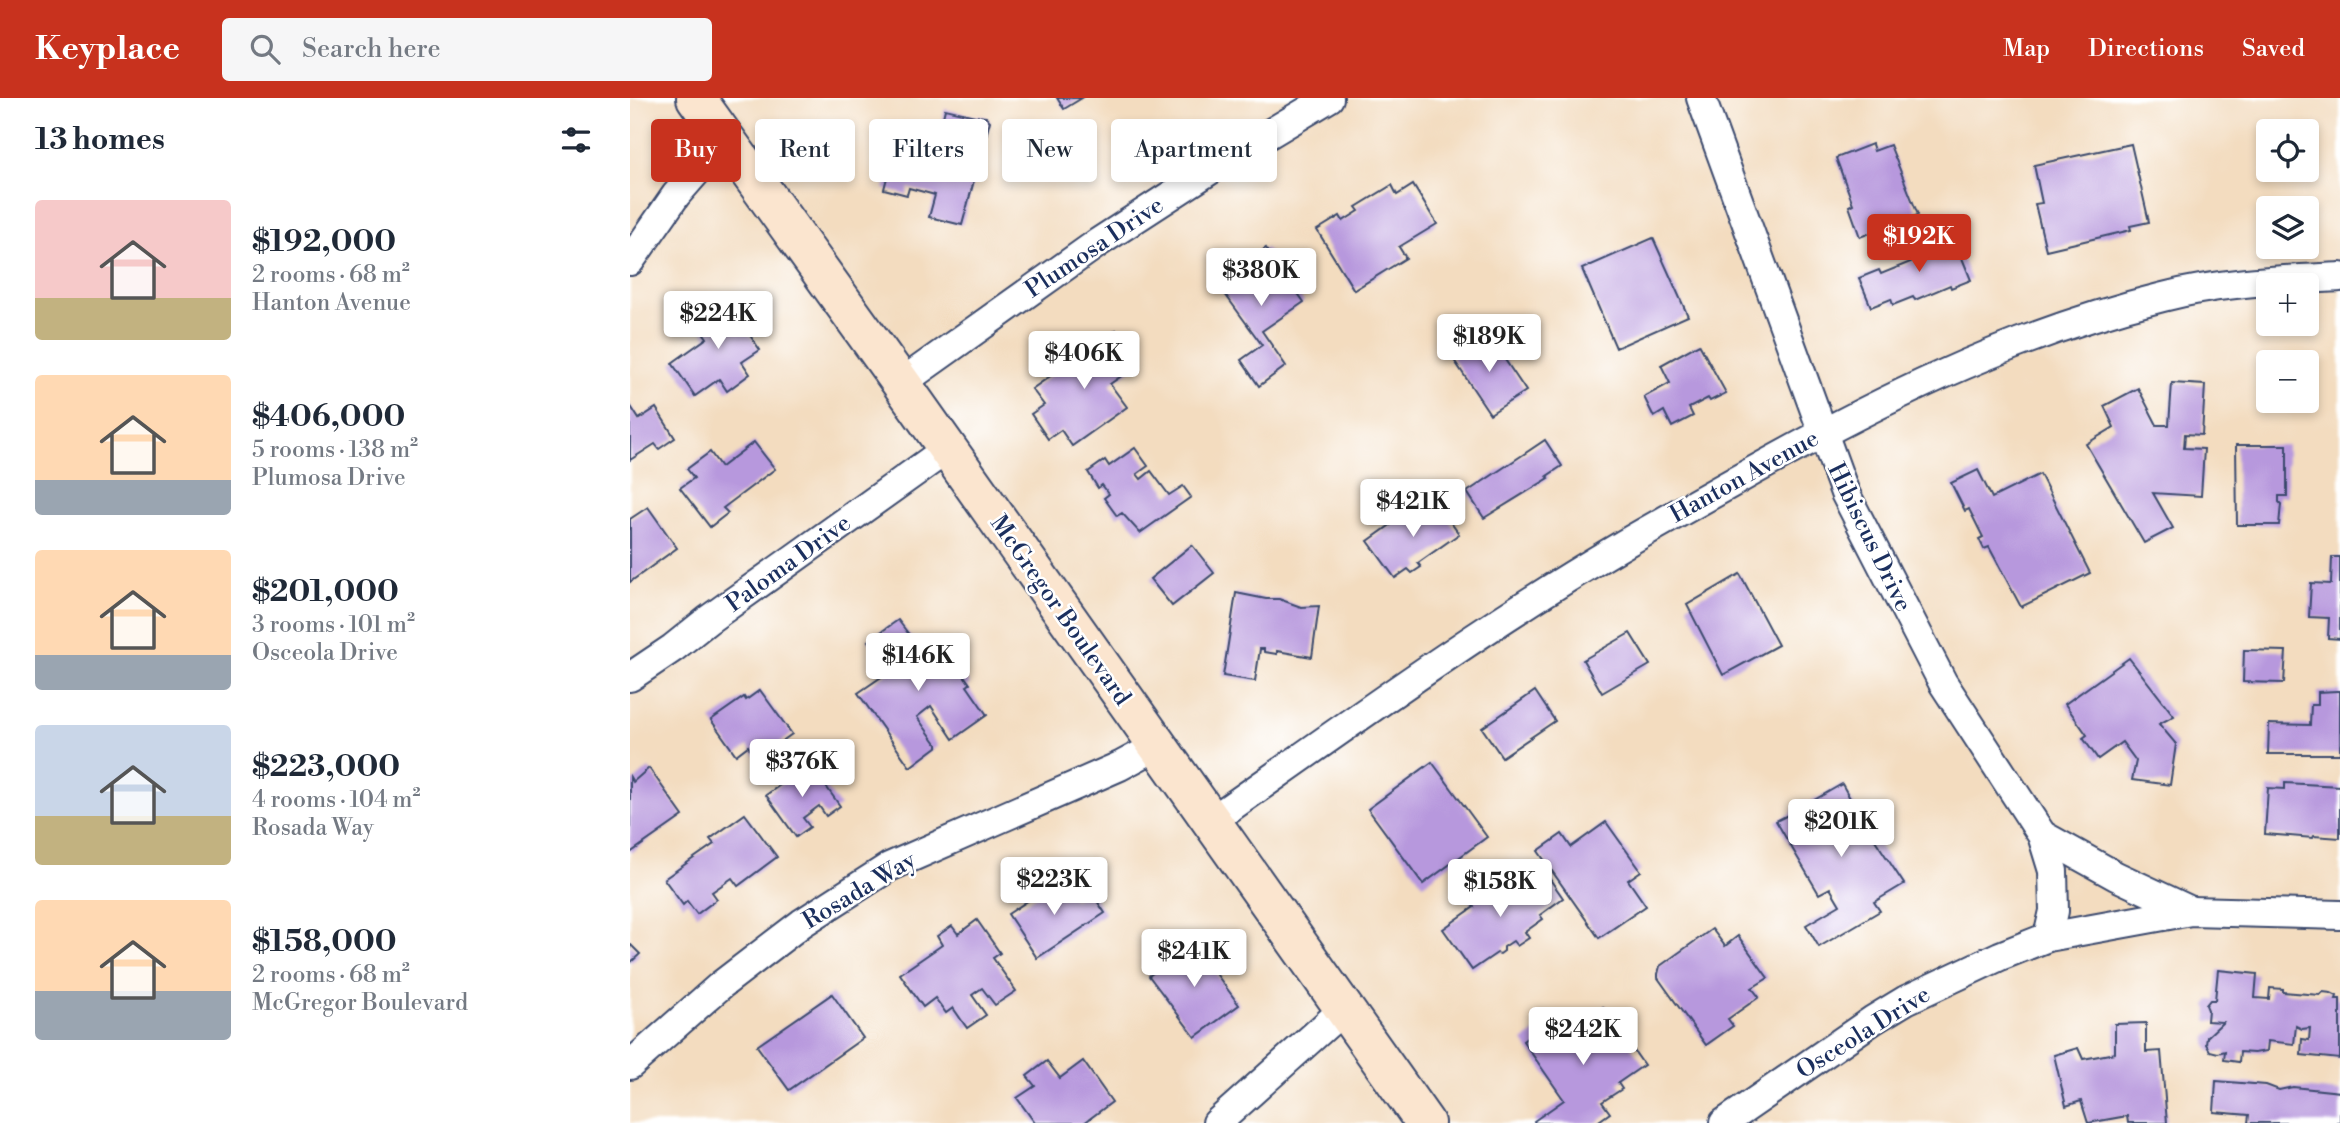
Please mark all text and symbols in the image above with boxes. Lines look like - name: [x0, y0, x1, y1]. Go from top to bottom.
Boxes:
- search box: [222, 18, 712, 81]
- text: Keyplace: [35, 29, 180, 70]
- icon: search: [246, 30, 284, 68]
- text: Search here: [302, 33, 441, 65]
- text: Map: [2003, 34, 2050, 64]
- text: Directions: [2088, 34, 2204, 64]
- text: Saved: [2242, 34, 2305, 64]
- chip: Buy: [651, 119, 741, 182]
- chip: Rent: [755, 119, 855, 182]
- chip: Filters: [869, 119, 988, 182]
- chip: New: [1002, 119, 1097, 182]
- chip: Apartment: [1111, 119, 1277, 182]
- map controls: [2256, 119, 2319, 413]
- button: locate: [2256, 119, 2319, 182]
- text: 13 homes: [35, 121, 165, 159]
- icon: filters: [557, 121, 595, 159]
- street label: Plumosa Drive: [1020, 191, 1169, 305]
- button: layers: [2256, 196, 2319, 259]
- pin: $192K: [1870, 214, 1968, 274]
- text: $192,000: [252, 223, 396, 261]
- text: $192K: [1883, 223, 1955, 251]
- icon: home: [91, 228, 175, 312]
- pin: $380K: [1212, 248, 1310, 308]
- text: $380K: [1222, 257, 1300, 285]
- text: 2 rooms · 68 m²: [252, 261, 410, 289]
- button: +: [2256, 273, 2319, 336]
- text: Hanton Avenue: [252, 289, 411, 317]
- pin: $224K: [669, 292, 767, 351]
- text: $224K: [680, 300, 756, 328]
- pin: $189K: [1440, 314, 1538, 374]
- text: $189K: [1453, 323, 1525, 351]
- pin: $406K: [1035, 331, 1133, 391]
- text: $406K: [1045, 340, 1123, 368]
- button: −: [2256, 350, 2319, 413]
- text: $406,000: [252, 398, 405, 436]
- icon: home: [91, 403, 175, 487]
- street label: Hanton Avenue: [1665, 424, 1824, 530]
- text: 5 rooms · 138 m²: [252, 436, 418, 464]
- street label: Hibiscus Drive: [1820, 458, 1918, 617]
- text: Plumosa Drive: [252, 464, 406, 492]
- pin: $421K: [1364, 480, 1462, 539]
- text: $421K: [1376, 488, 1450, 516]
- street label: Paloma Drive: [720, 508, 857, 619]
- street label: McGregor Boulevard: [983, 510, 1137, 712]
- text: $201,000: [252, 573, 399, 611]
- icon: home: [91, 578, 175, 662]
- text: 3 rooms · 101 m²: [252, 611, 415, 639]
- pin: $146K: [869, 634, 967, 693]
- text: Osceola Drive: [252, 639, 398, 667]
- text: $146K: [882, 642, 954, 670]
- pin: $376K: [753, 740, 851, 799]
- text: $223,000: [252, 748, 400, 786]
- text: $376K: [766, 748, 838, 776]
- icon: home: [91, 753, 175, 837]
- text: 4 rooms · 104 m²: [252, 786, 421, 814]
- pin: $201K: [1792, 800, 1890, 859]
- text: $201K: [1804, 808, 1878, 836]
- text: Rosada Way: [252, 814, 374, 842]
- street label: Rosada Way: [797, 845, 922, 936]
- pin: $223K: [1005, 858, 1103, 917]
- pin: $158K: [1451, 860, 1549, 919]
- text: $223K: [1017, 866, 1091, 894]
- text: $158K: [1464, 868, 1536, 896]
- text: $158,000: [252, 923, 397, 961]
- icon: home: [91, 928, 175, 1012]
- pin: $241K: [1145, 930, 1243, 989]
- text: $241K: [1157, 938, 1231, 966]
- text: 2 rooms · 68 m²: [252, 961, 410, 989]
- street label: Osceola Drive: [1791, 980, 1936, 1086]
- text: McGregor Boulevard: [252, 989, 468, 1017]
- pin: $242K: [1534, 1007, 1632, 1067]
- text: $242K: [1545, 1016, 1621, 1044]

